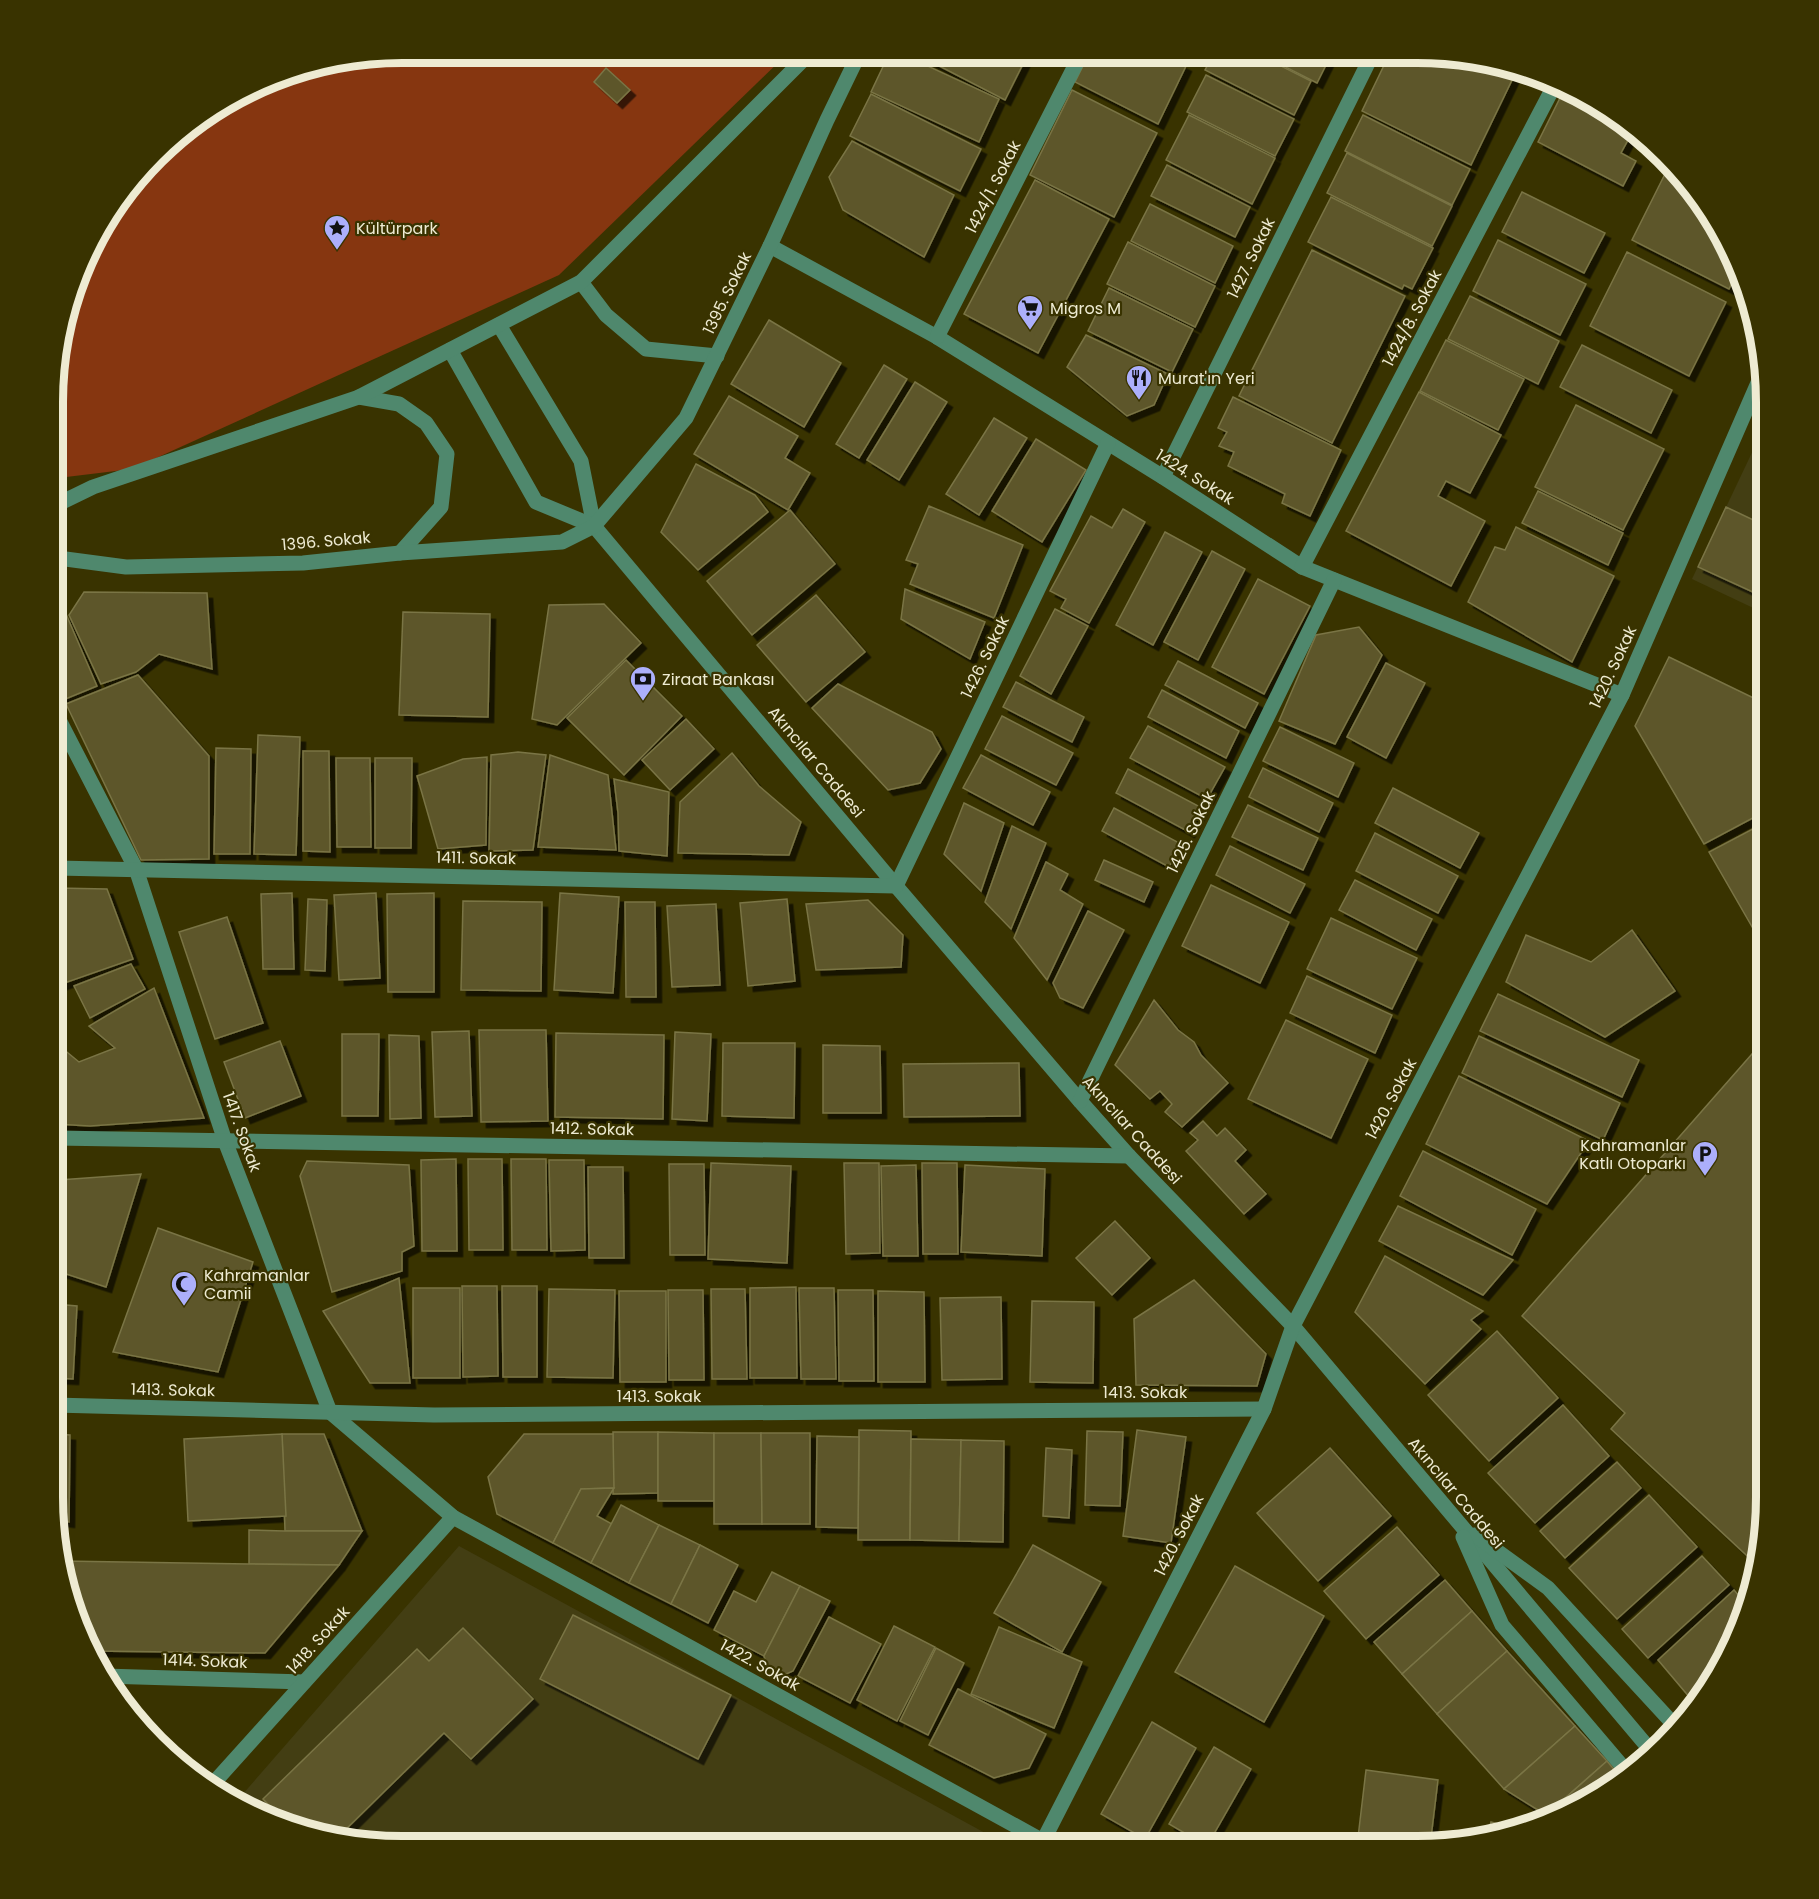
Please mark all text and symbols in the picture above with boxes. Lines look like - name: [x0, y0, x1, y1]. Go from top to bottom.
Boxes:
- street label: 1424/1. Sokak: [960, 136, 1027, 238]
- place icon: Kültürpark: [322, 213, 352, 251]
- street label: 1427. Sokak: [1221, 213, 1281, 302]
- place label: Kültürpark: [356, 217, 438, 240]
- street label: 1395. Sokak: [697, 247, 757, 338]
- street label: 1424/8. Sokak: [1377, 265, 1448, 371]
- supermarket icon: Migros M: [1015, 293, 1045, 331]
- place label: Migros M: [1050, 297, 1121, 320]
- restaurant icon: Murat'ın Yeri: [1124, 363, 1154, 401]
- place label: Murat'ın Yeri: [1158, 367, 1255, 390]
- street label: 1424. Sokak: [1151, 444, 1239, 511]
- street label: 1396. Sokak: [280, 526, 372, 556]
- street label: 1426. Sokak: [955, 611, 1015, 702]
- street label: 1420. Sokak: [1584, 621, 1643, 712]
- bank icon: Ziraat Bankası: [628, 664, 658, 702]
- place label: Ziraat Bankası: [662, 668, 775, 691]
- street label: Akıncılar Caddesi: [763, 701, 869, 823]
- street label: 1425. Sokak: [1161, 786, 1221, 877]
- street label: 1411. Sokak: [436, 846, 517, 870]
- street label: 1420. Sokak: [1360, 1054, 1422, 1144]
- street label: Akıncılar Caddesi: [1077, 1071, 1187, 1189]
- street label: 1417. Sokak: [217, 1089, 267, 1176]
- street label: 1412. Sokak: [550, 1117, 635, 1141]
- place label: Kahramanlar Katlı Otoparkı: [1579, 1134, 1686, 1175]
- parking icon: Kahramanlar Katlı Otoparkı: [1690, 1139, 1720, 1177]
- place label: Kahramanlar Camii: [204, 1264, 310, 1305]
- mosque icon: Kahramanlar Camii: [169, 1269, 199, 1307]
- street label: 1413. Sokak: [131, 1378, 216, 1402]
- street label: 1413. Sokak: [1103, 1381, 1188, 1404]
- street label: 1413. Sokak: [617, 1385, 702, 1408]
- street label: Akıncılar Caddesi: [1403, 1432, 1509, 1554]
- street label: 1420. Sokak: [1149, 1489, 1210, 1580]
- street label: 1418. Sokak: [281, 1600, 355, 1679]
- street label: 1422. Sokak: [716, 1634, 805, 1697]
- street label: 1414. Sokak: [162, 1648, 249, 1674]

